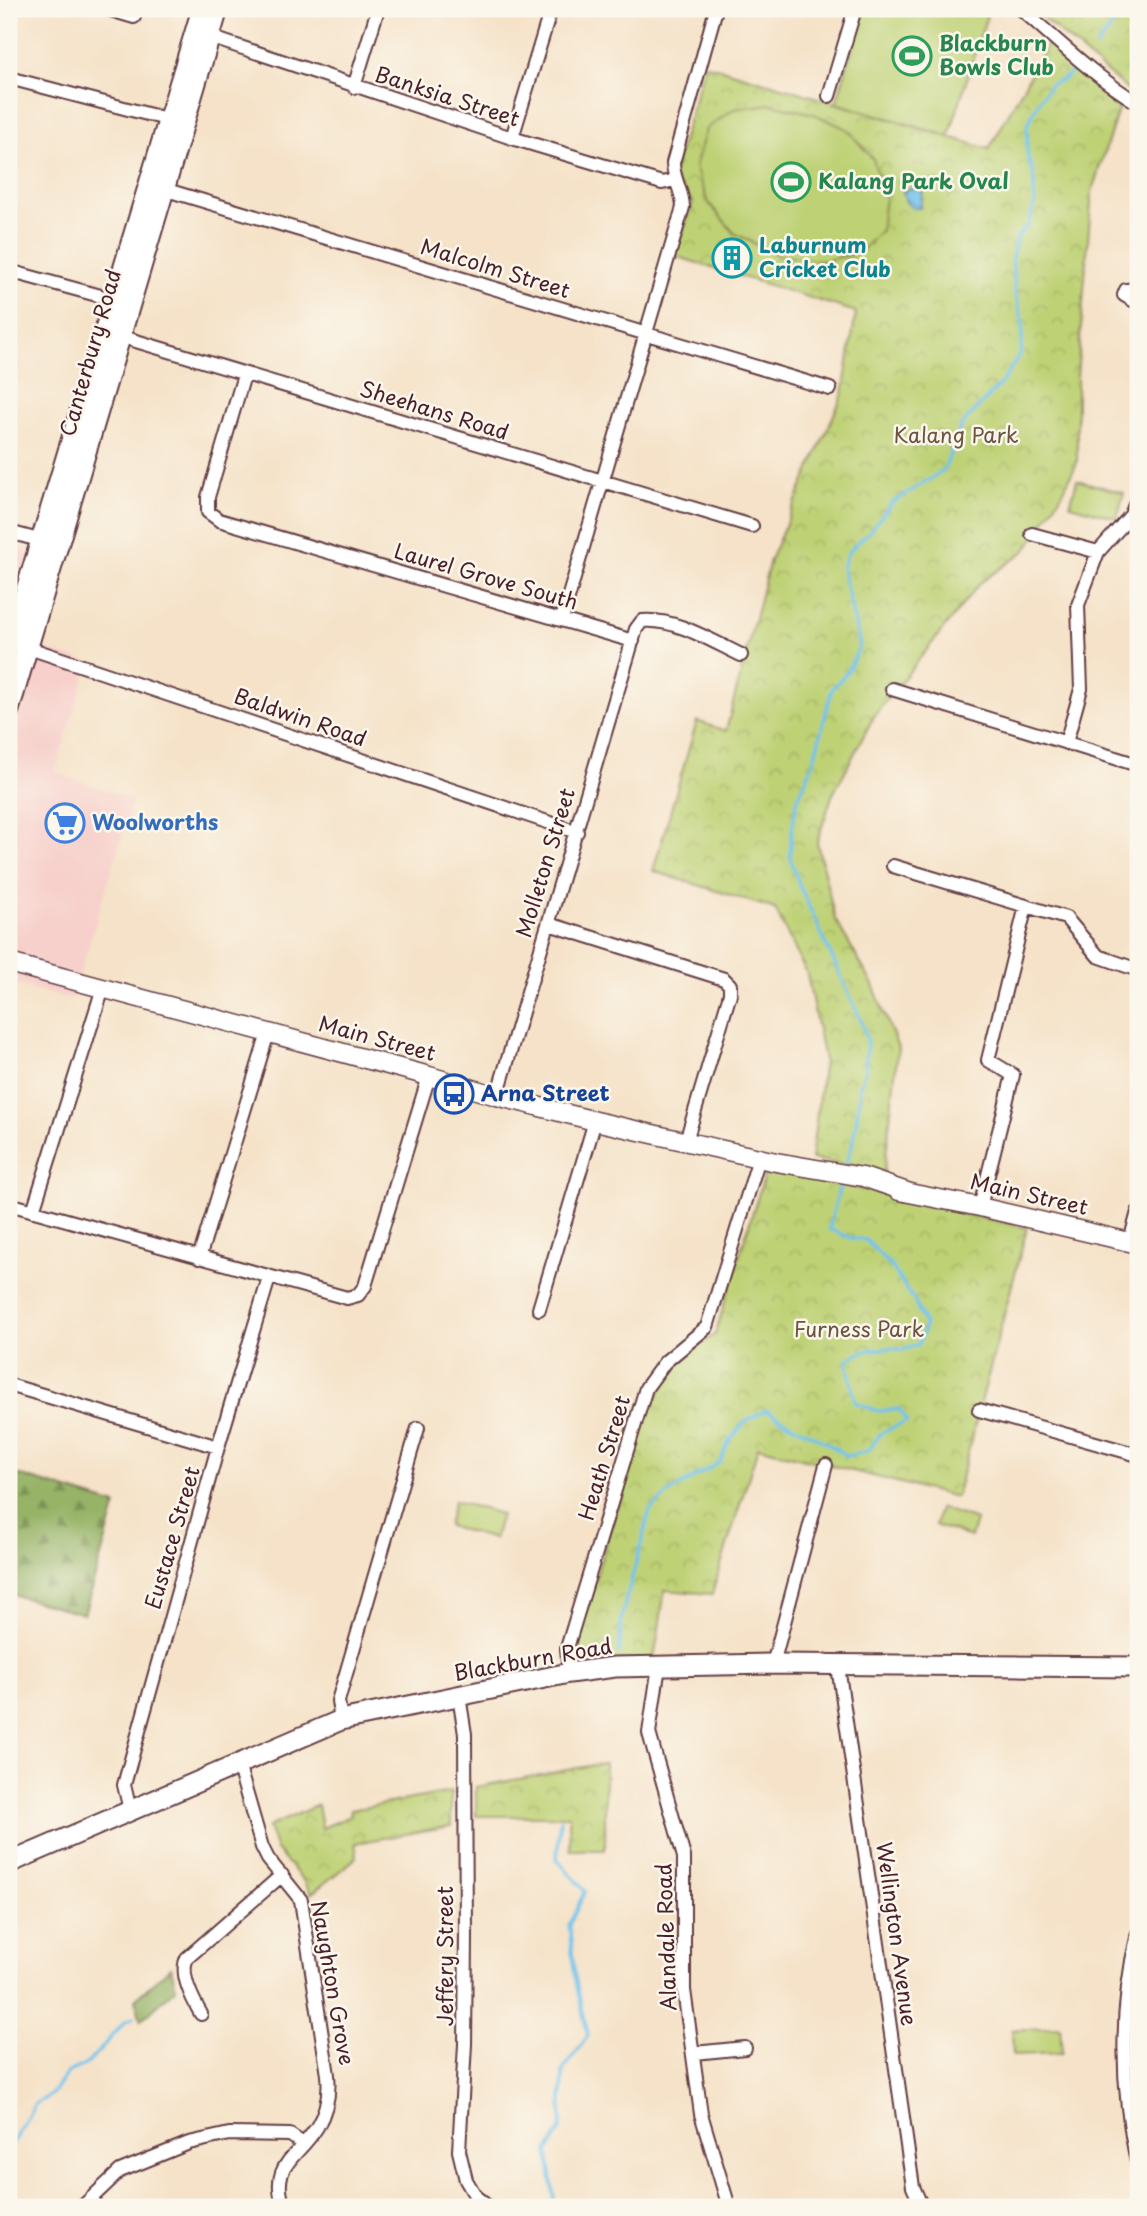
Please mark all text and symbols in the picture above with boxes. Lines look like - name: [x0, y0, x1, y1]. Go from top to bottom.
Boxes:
- place label: Blackburn Bowls Club: [939, 26, 1054, 82]
- sports icon: Blackburn Bowls Club: [891, 35, 933, 77]
- street label: Banksia Street: [371, 57, 524, 134]
- sports icon: Kalang Park Oval: [770, 161, 812, 203]
- place label: Kalang Park Oval: [818, 164, 1009, 196]
- place label: Laburnum Cricket Club: [759, 228, 891, 284]
- street label: Malcolm Street: [417, 229, 574, 305]
- building icon: Laburnum Cricket Club: [711, 237, 753, 279]
- street label: Canterbury Road: [50, 265, 128, 440]
- street label: Sheehans Road: [356, 371, 513, 447]
- park label: Kalang Park: [893, 418, 1019, 450]
- street label: Laurel Grove South: [391, 534, 582, 617]
- street label: Baldwin Road: [230, 679, 371, 754]
- street label: Molleton Street: [506, 784, 582, 941]
- supermarket icon: Woolworths: [44, 802, 86, 844]
- place label: Woolworths: [92, 805, 218, 837]
- street label: Main Street: [316, 1006, 440, 1068]
- bus stop icon: Arna Street: [433, 1073, 475, 1115]
- place label: Arna Street: [481, 1076, 610, 1108]
- street label: Main Street: [967, 1164, 1091, 1222]
- park label: Furness Park: [794, 1312, 924, 1344]
- street label: Heath Street: [569, 1391, 637, 1524]
- street label: Eustace Street: [135, 1462, 207, 1613]
- street label: Blackburn Road: [451, 1628, 614, 1688]
- street label: Wellington Avenue: [869, 1840, 927, 2028]
- street label: Alandale Road: [646, 1863, 684, 2011]
- street label: Jeffery Street: [428, 1886, 460, 2026]
- street label: Naughton Grove: [304, 1898, 364, 2067]

